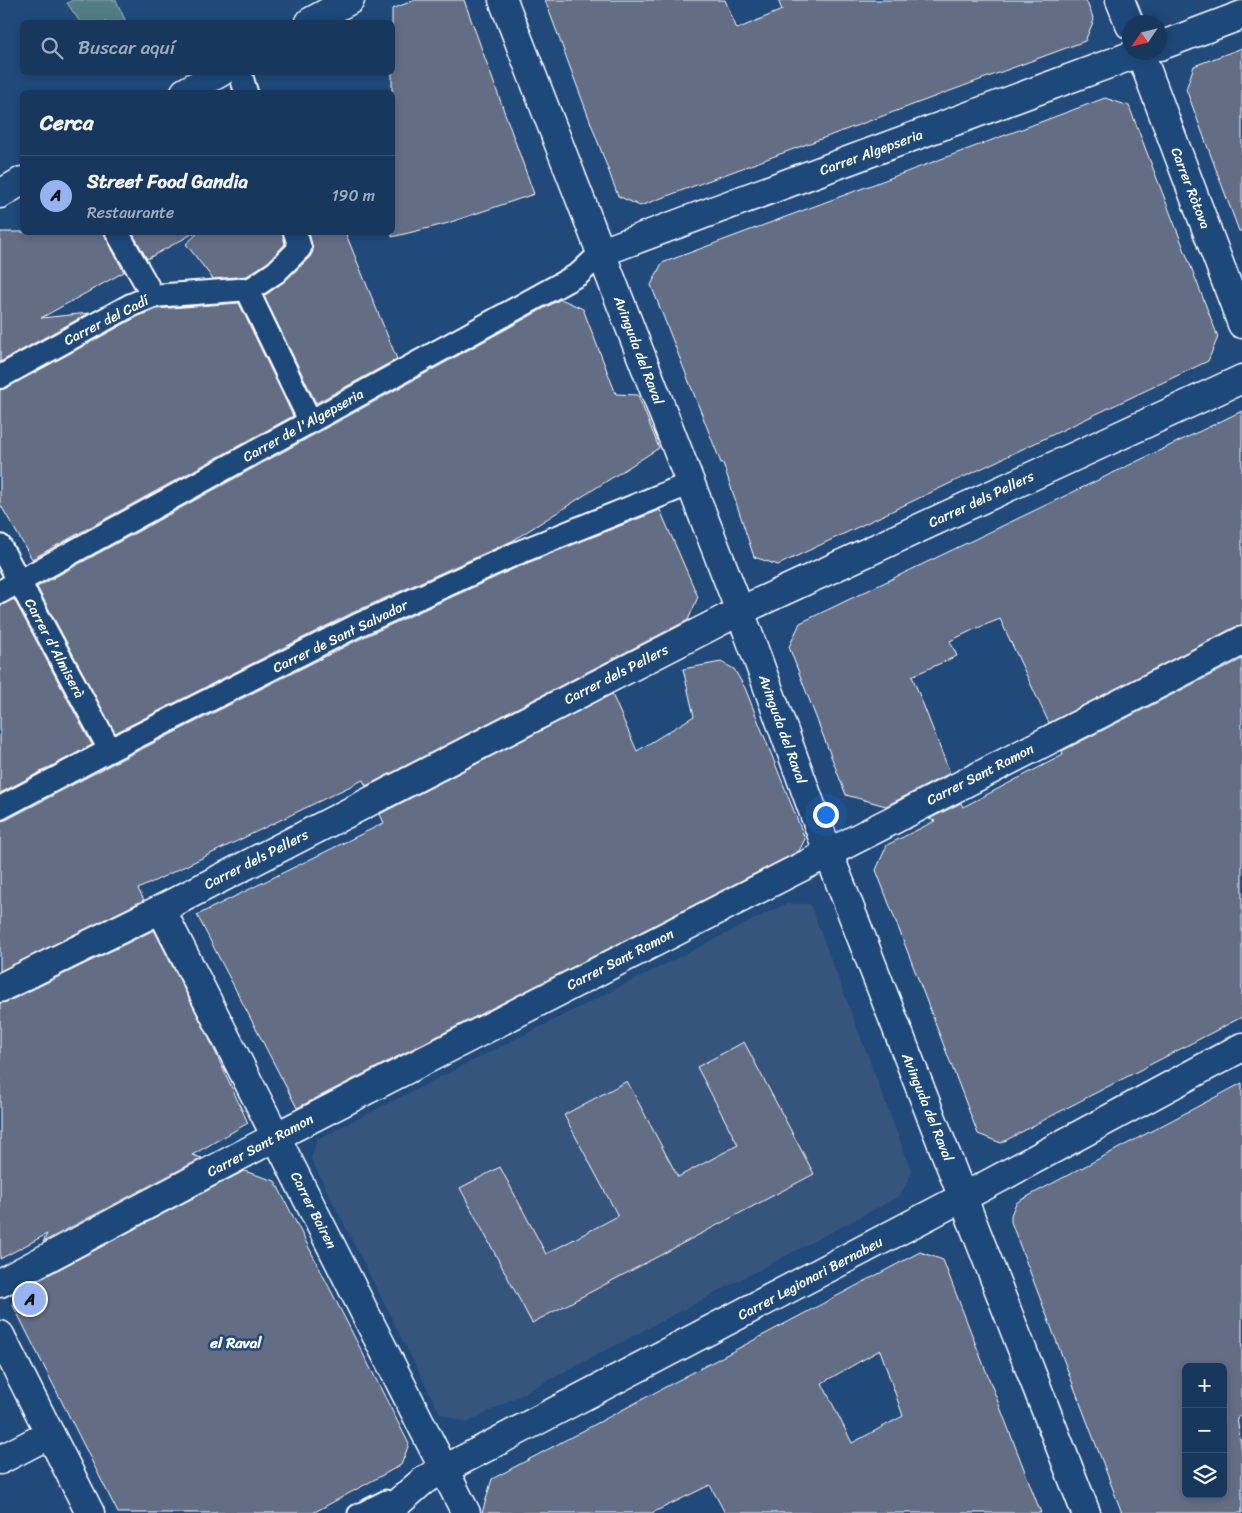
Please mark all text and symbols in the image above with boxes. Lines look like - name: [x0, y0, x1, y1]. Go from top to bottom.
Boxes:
- north arrow: [1122, 15, 1167, 60]
- search box: [20, 20, 395, 75]
- text: Buscar aquí: [78, 31, 175, 64]
- icon: search: [38, 34, 66, 62]
- text: Cerca: [40, 104, 94, 142]
- street label: Carrer Algepseria: [816, 122, 926, 183]
- street label: Carrer Ròtova: [1163, 144, 1218, 233]
- text: Street Food Gandia: [87, 165, 248, 198]
- text: A: [51, 181, 61, 210]
- text: 190 m: [332, 181, 375, 210]
- text: Restaurante: [87, 198, 174, 227]
- street label: Carrer del Cadí: [59, 287, 155, 353]
- street label: Avinguda del Raval: [606, 291, 671, 409]
- street label: Carrer de l'Algepseria: [238, 382, 368, 469]
- street label: Carrer dels Pellers: [924, 464, 1039, 535]
- street label: Carrer de Sant Salvador: [268, 592, 413, 680]
- street label: Carrer d'Almiserà: [18, 594, 92, 703]
- street label: Carrer dels Pellers: [560, 637, 673, 712]
- street label: Avinguda del Raval: [751, 670, 814, 788]
- street label: Carrer Sant Ramon: [922, 736, 1039, 812]
- your location: [813, 802, 839, 828]
- street label: Carrer dels Pellers: [200, 822, 313, 897]
- street label: Carrer Sant Ramon: [562, 921, 679, 997]
- street label: Avinguda del Raval: [894, 1048, 961, 1166]
- street label: Carrer Sant Ramon: [202, 1107, 319, 1184]
- street label: Carrer Bairen: [283, 1167, 344, 1254]
- street label: Carrer Legionari Bernabeu: [733, 1229, 888, 1327]
- pin: A: [14, 1280, 46, 1318]
- district label: el Raval: [209, 1330, 262, 1356]
- map controls: [1182, 1363, 1227, 1498]
- button: +: [1182, 1363, 1227, 1408]
- button: −: [1182, 1408, 1227, 1453]
- button: layers: [1182, 1453, 1227, 1498]

